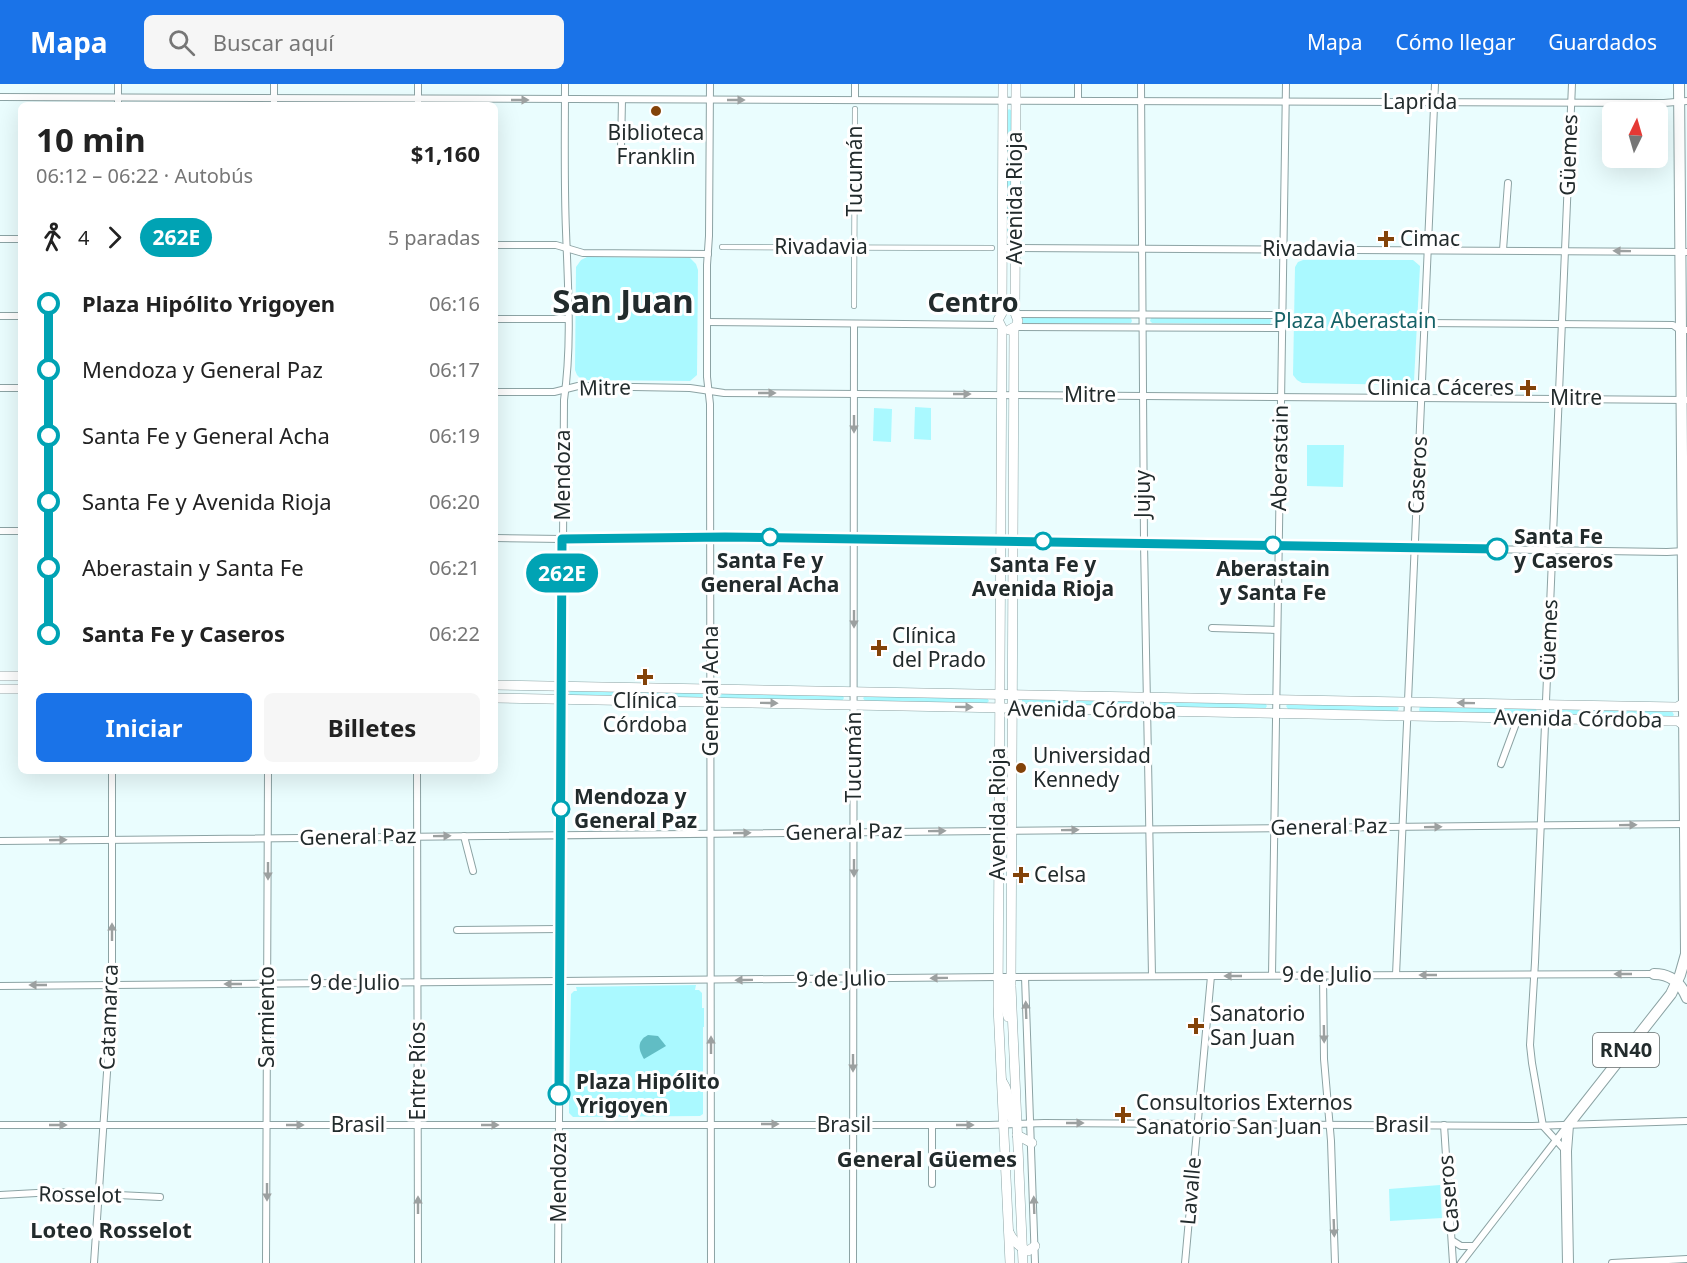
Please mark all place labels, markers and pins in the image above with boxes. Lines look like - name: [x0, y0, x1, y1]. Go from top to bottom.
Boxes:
- marker: Biblioteca Franklin: [649, 104, 663, 118]
- place label: Biblioteca Franklin: [608, 118, 704, 170]
- place label: Cimac: [1400, 224, 1460, 252]
- marker: Cimac: [1377, 230, 1395, 248]
- place label: Clinica Cáceres: [1367, 373, 1514, 401]
- marker: Clinica Cáceres: [1519, 379, 1537, 397]
- place label: Santa Fe y Caseros: [1514, 522, 1613, 574]
- marker: Santa Fe y General Acha: [761, 528, 779, 546]
- marker: Santa Fe y Avenida Rioja: [1034, 532, 1052, 550]
- marker: Aberastain y Santa Fe: [1264, 536, 1282, 554]
- marker: Santa Fe y Caseros: [1486, 538, 1508, 560]
- place label: Santa Fe y General Acha: [701, 546, 839, 598]
- place label: Santa Fe y Avenida Rioja: [972, 550, 1114, 602]
- place label: Aberastain y Santa Fe: [1216, 554, 1330, 606]
- place label: Clínica del Prado: [892, 621, 986, 673]
- marker: Clínica del Prado: [870, 639, 888, 657]
- marker: Clínica Córdoba: [636, 668, 654, 686]
- place label: Clínica Córdoba: [603, 686, 687, 738]
- place label: Universidad Kennedy: [1033, 741, 1151, 793]
- marker: Universidad Kennedy: [1014, 761, 1028, 775]
- place label: Mendoza y General Paz: [574, 782, 697, 834]
- marker: Mendoza y General Paz: [552, 800, 570, 818]
- place label: Celsa: [1034, 860, 1086, 888]
- marker: Celsa: [1012, 866, 1030, 884]
- place label: Sanatorio San Juan: [1210, 999, 1305, 1051]
- marker: Sanatorio San Juan: [1187, 1017, 1205, 1035]
- place label: Plaza Hipólito Yrigoyen: [576, 1067, 720, 1119]
- marker: Plaza Hipólito Yrigoyen: [548, 1083, 570, 1105]
- place label: Consultorios Externos Sanatorio San Juan: [1136, 1088, 1353, 1140]
- marker: Consultorios Externos Sanatorio San Juan: [1114, 1106, 1132, 1124]

